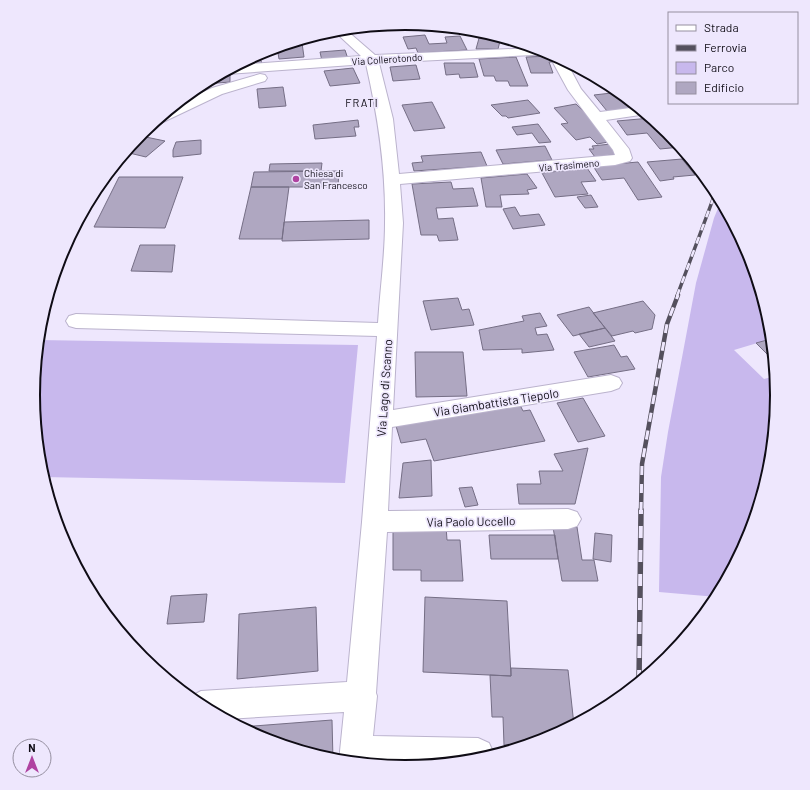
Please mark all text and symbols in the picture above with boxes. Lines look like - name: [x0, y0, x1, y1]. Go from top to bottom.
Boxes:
- legend: [668, 12, 798, 104]
- text: Strada: [704, 20, 739, 34]
- text: Ferrovia: [704, 40, 747, 54]
- street label: Via Collerotondo: [351, 51, 423, 67]
- text: Parco: [704, 60, 734, 74]
- text: Edificio: [704, 80, 744, 94]
- district label: FRATI: [345, 96, 379, 109]
- street label: Via Trasimeno: [538, 156, 600, 174]
- place label: Chiesa di San Francesco: [304, 167, 368, 191]
- marker: Chiesa di San Francesco: [291, 174, 301, 184]
- street label: Via Lago di Scanno: [374, 339, 394, 437]
- street label: Via Giambattista Tiepolo: [432, 385, 560, 419]
- street label: Via Paolo Uccello: [427, 513, 515, 529]
- north arrow: [12, 738, 52, 778]
- text: N: [28, 741, 36, 754]

